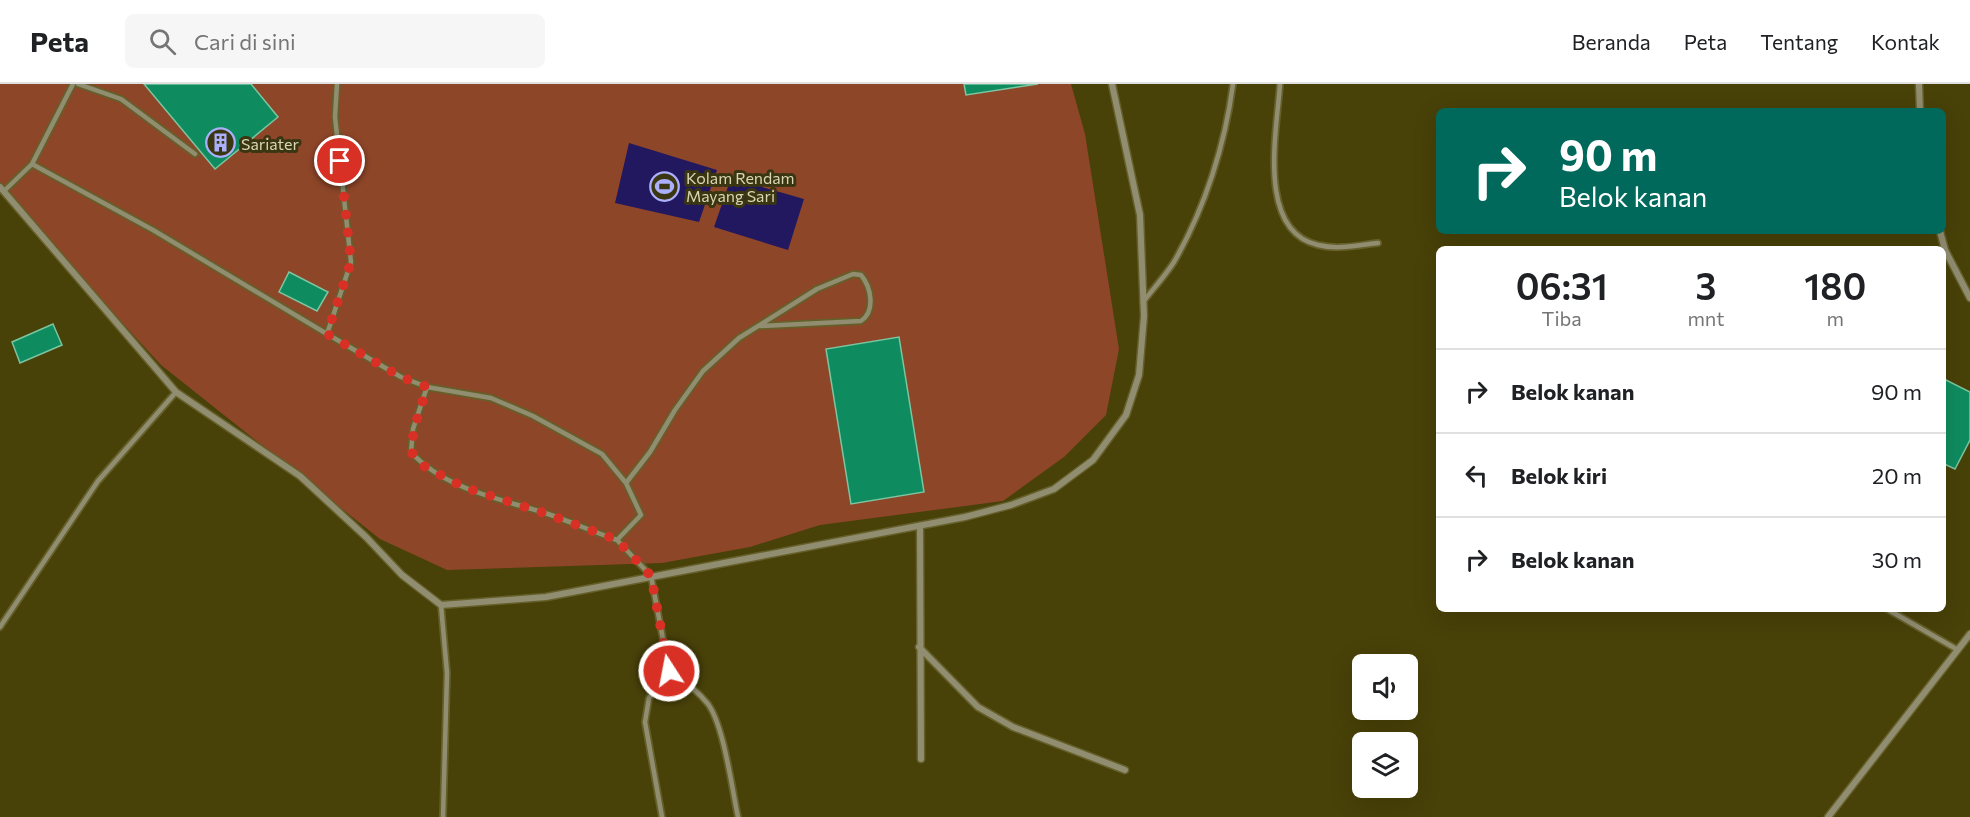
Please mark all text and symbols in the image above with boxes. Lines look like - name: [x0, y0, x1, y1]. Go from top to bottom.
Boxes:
- search box: [125, 14, 545, 68]
- text: Peta: [30, 24, 89, 58]
- icon: search: [146, 25, 179, 58]
- text: Cari di sini: [194, 28, 296, 55]
- text: Beranda: [1572, 29, 1651, 54]
- text: Peta: [1684, 29, 1727, 54]
- text: Tentang: [1760, 29, 1838, 54]
- text: Kontak: [1871, 29, 1940, 54]
- building icon: Sariater: [204, 127, 236, 159]
- text: 90 m: [1559, 128, 1658, 180]
- icon: right: [1460, 132, 1538, 210]
- place label: Sariater: [241, 134, 300, 153]
- pin: [314, 135, 365, 186]
- icon: arrive: [323, 144, 356, 177]
- place label: Kolam Rendam Mayang Sari: [686, 168, 795, 205]
- sports icon: Kolam Rendam Mayang Sari: [649, 170, 681, 202]
- text: Belok kanan: [1559, 180, 1707, 213]
- text: 06:31: [1516, 263, 1608, 307]
- text: 3: [1696, 263, 1716, 307]
- text: 180: [1804, 263, 1866, 307]
- text: Tiba: [1542, 306, 1582, 330]
- text: mnt: [1687, 306, 1725, 330]
- text: m: [1827, 306, 1844, 330]
- icon: right: [1460, 375, 1493, 408]
- text: Belok kanan: [1511, 378, 1634, 405]
- text: 90 m: [1871, 378, 1922, 405]
- icon: left: [1460, 459, 1493, 492]
- text: Belok kiri: [1511, 462, 1607, 489]
- text: 20 m: [1872, 462, 1922, 489]
- icon: right: [1460, 543, 1493, 576]
- text: Belok kanan: [1511, 546, 1634, 573]
- text: 30 m: [1872, 546, 1922, 573]
- position arrow: [637, 639, 701, 703]
- map controls: [1352, 654, 1418, 798]
- button: sound: [1352, 654, 1418, 720]
- button: layers: [1352, 732, 1418, 798]

